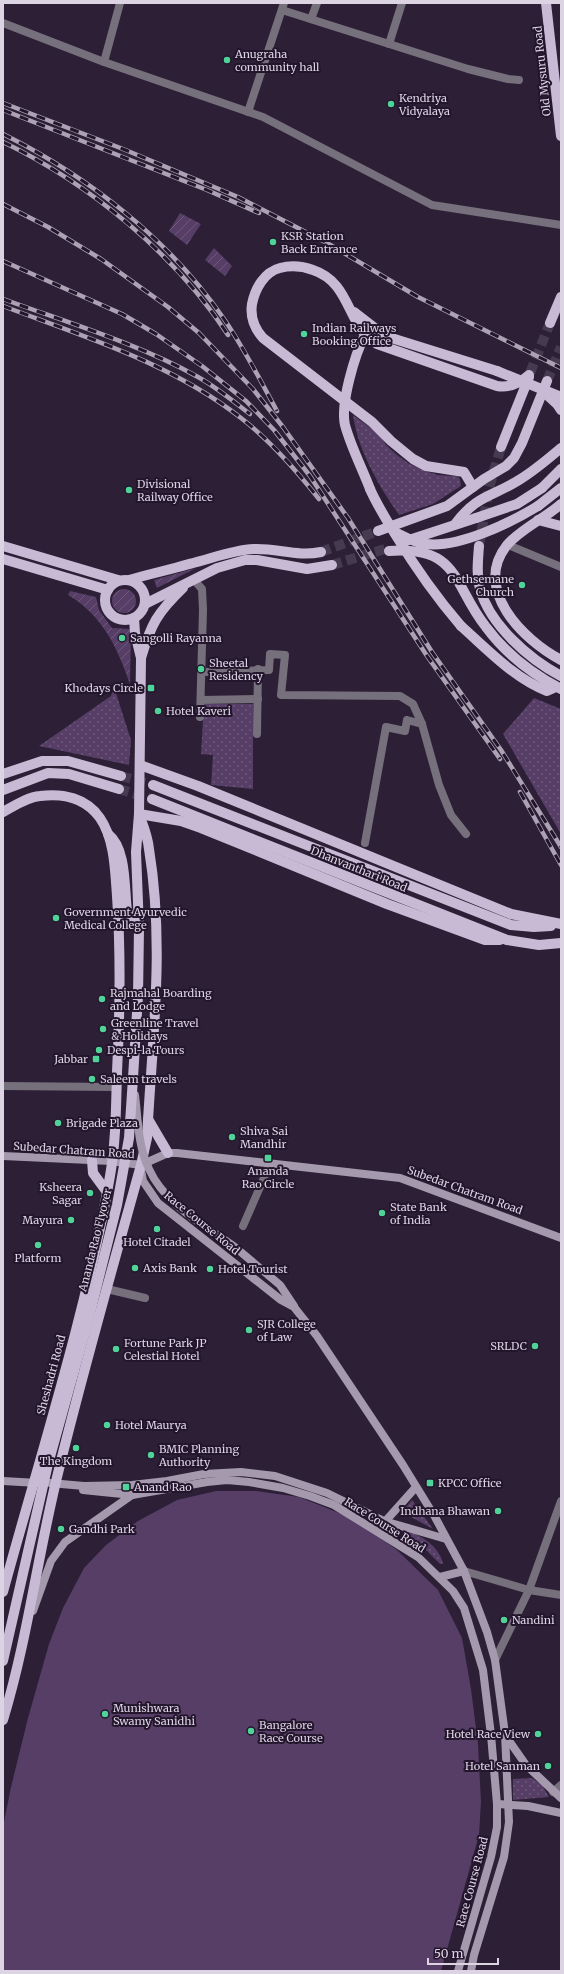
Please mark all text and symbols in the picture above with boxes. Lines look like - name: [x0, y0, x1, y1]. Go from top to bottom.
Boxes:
- street label: Old Mysuru Road: [530, 25, 554, 117]
- place label: Anugraha community hall: [234, 47, 320, 74]
- marker: Anugraha community hall: [222, 55, 232, 65]
- place label: Kendriya Vidyalaya: [398, 91, 450, 118]
- marker: Kendriya Vidyalaya: [386, 99, 396, 109]
- place label: KSR Station Back Entrance: [281, 229, 357, 256]
- marker: KSR Station Back Entrance: [268, 237, 278, 247]
- place label: Indian Railways Booking Office: [312, 321, 396, 348]
- marker: Indian Railways Booking Office: [299, 329, 309, 339]
- place label: Divisional Railway Office: [137, 477, 213, 504]
- marker: Divisional Railway Office: [124, 485, 134, 495]
- place label: Gethsemane Church: [447, 572, 515, 599]
- marker: Gethsemane Church: [517, 580, 527, 590]
- place label: Sangolli Rayanna: [130, 631, 222, 645]
- marker: Sangolli Rayanna: [117, 633, 127, 643]
- place label: Sheetal Residency: [209, 656, 264, 683]
- marker: Sheetal Residency: [196, 664, 206, 674]
- place label: Khodays Circle: [64, 681, 143, 695]
- marker: Khodays Circle: [146, 683, 156, 693]
- place label: Hotel Kaveri: [166, 704, 231, 718]
- marker: Hotel Kaveri: [153, 706, 163, 716]
- street label: Dhanvanthari Road: [309, 843, 410, 895]
- place label: Government Ayurvedic Medical College: [64, 905, 187, 932]
- marker: Government Ayurvedic Medical College: [51, 913, 61, 923]
- place label: Rajmahal Boarding and Lodge: [110, 986, 212, 1013]
- marker: Rajmahal Boarding and Lodge: [97, 994, 107, 1004]
- place label: Greenline Travel & Holidays: [111, 1016, 199, 1043]
- marker: Greenline Travel & Holidays: [98, 1024, 108, 1034]
- place label: Despi-la Tours: [107, 1043, 184, 1057]
- marker: Despi-la Tours: [94, 1045, 104, 1055]
- place label: Jabbar: [53, 1052, 88, 1066]
- marker: Jabbar: [91, 1054, 101, 1064]
- place label: Saleem travels: [100, 1072, 177, 1086]
- marker: Saleem travels: [87, 1074, 97, 1084]
- place label: Brigade Plaza: [66, 1116, 138, 1130]
- marker: Brigade Plaza: [53, 1118, 63, 1128]
- place label: Shiva Sai Mandhir: [240, 1124, 288, 1151]
- marker: Shiva Sai Mandhir: [227, 1132, 237, 1142]
- street label: Subedar Chatram Road: [13, 1139, 136, 1161]
- marker: Ananda Rao Circle: [263, 1153, 273, 1163]
- street label: Subedar Chatram Road: [405, 1163, 525, 1218]
- place label: Ananda Rao Circle: [242, 1164, 295, 1191]
- place label: Ksheera Sagar: [39, 1180, 82, 1207]
- street label: Ananda Rao Flyover: [75, 1187, 115, 1294]
- marker: Ksheera Sagar: [85, 1188, 95, 1198]
- street label: Race Course Road: [161, 1188, 243, 1258]
- place label: State Bank of India: [390, 1200, 447, 1227]
- marker: State Bank of India: [377, 1208, 387, 1218]
- place label: Mayura: [22, 1213, 63, 1227]
- marker: Mayura: [66, 1215, 76, 1225]
- marker: Hotel Citadel: [152, 1224, 162, 1234]
- place label: Hotel Citadel: [123, 1235, 191, 1249]
- marker: Platform: [33, 1240, 43, 1250]
- place label: Platform: [15, 1251, 61, 1265]
- place label: Axis Bank: [142, 1261, 197, 1275]
- place label: Hotel Tourist: [218, 1262, 288, 1276]
- marker: Axis Bank: [130, 1263, 140, 1273]
- marker: Hotel Tourist: [205, 1264, 215, 1274]
- place label: SJR College of Law: [257, 1317, 316, 1344]
- marker: SJR College of Law: [244, 1325, 254, 1335]
- street label: Sheshadri Road: [34, 1333, 69, 1417]
- place label: Fortune Park JP Celestial Hotel: [124, 1336, 207, 1363]
- place label: SRLDC: [490, 1339, 527, 1353]
- marker: SRLDC: [530, 1341, 540, 1351]
- marker: Fortune Park JP Celestial Hotel: [111, 1344, 121, 1354]
- place label: Hotel Maurya: [115, 1418, 187, 1432]
- marker: Hotel Maurya: [102, 1420, 112, 1430]
- place label: BMIC Planning Authority: [158, 1442, 239, 1469]
- marker: The Kingdom: [71, 1443, 81, 1453]
- marker: BMIC Planning Authority: [146, 1450, 156, 1460]
- place label: The Kingdom: [40, 1454, 112, 1468]
- place label: KPCC Office: [438, 1476, 502, 1490]
- marker: KPCC Office: [425, 1478, 435, 1488]
- place label: Anand Rao: [133, 1480, 192, 1494]
- marker: Anand Rao: [121, 1482, 131, 1492]
- street label: Race Course Road: [342, 1494, 428, 1556]
- place label: Indhana Bhawan: [400, 1504, 491, 1518]
- marker: Indhana Bhawan: [493, 1506, 503, 1516]
- place label: Gandhi Park: [69, 1522, 135, 1536]
- marker: Gandhi Park: [56, 1524, 66, 1534]
- place label: Nandini: [512, 1613, 555, 1627]
- marker: Nandini: [499, 1615, 509, 1625]
- place label: Munishwara Swamy Sanidhi: [113, 1701, 195, 1728]
- marker: Munishwara Swamy Sanidhi: [100, 1709, 110, 1719]
- place label: Bangalore Race Course: [259, 1718, 323, 1745]
- marker: Bangalore Race Course: [246, 1726, 256, 1736]
- place label: Hotel Race View: [446, 1727, 531, 1741]
- marker: Hotel Race View: [533, 1729, 543, 1739]
- place label: Hotel Sanman: [465, 1759, 541, 1773]
- marker: Hotel Sanman: [543, 1761, 553, 1771]
- street label: Race Course Road: [453, 1835, 491, 1929]
- scale bar: [428, 1940, 498, 1966]
- text: 50 m: [434, 1946, 463, 1961]

